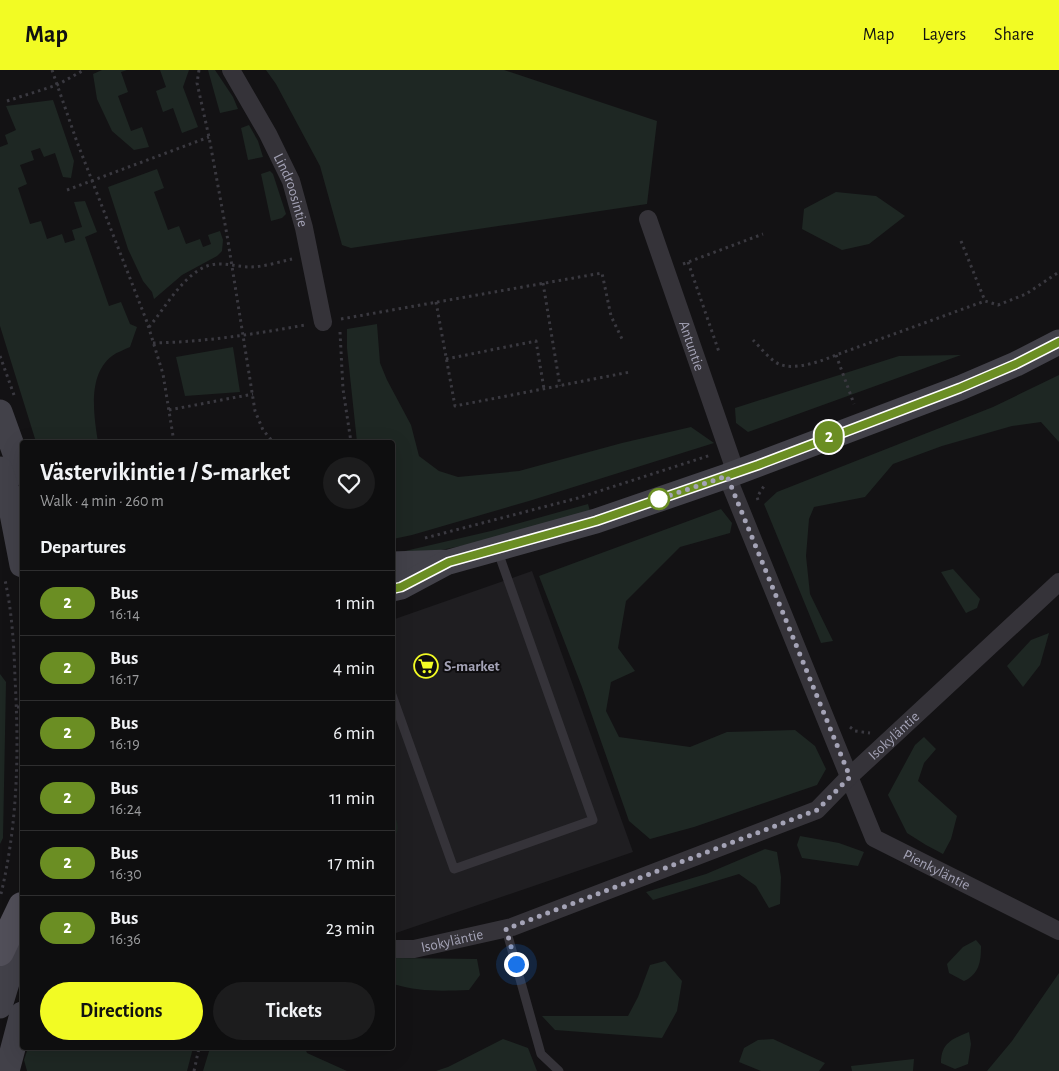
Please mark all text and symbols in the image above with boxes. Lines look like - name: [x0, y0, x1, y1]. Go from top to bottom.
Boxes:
- text: Map: [25, 23, 68, 47]
- text: Map: [863, 26, 894, 44]
- text: Layers: [922, 26, 966, 44]
- text: Share: [994, 26, 1034, 44]
- street label: Lindroosintie: [271, 151, 310, 229]
- street label: Antuntie: [676, 319, 707, 373]
- line badge: 2: [813, 421, 845, 453]
- text: 2: [825, 428, 833, 446]
- button: heart: [323, 457, 375, 509]
- text: Västervikintie 1 / S-market: [40, 461, 290, 485]
- unlabelled marker: [648, 488, 670, 510]
- text: Walk · 4 min · 260 m: [40, 493, 164, 509]
- text: Departures: [40, 538, 126, 557]
- text: Bus: [110, 584, 138, 603]
- text: 2: [63, 594, 72, 612]
- text: 1 min: [336, 594, 375, 613]
- text: 16:14: [110, 606, 140, 622]
- text: Bus: [110, 649, 138, 668]
- supermarket icon: S-market: [413, 653, 439, 679]
- text: 2: [63, 659, 72, 677]
- text: 4 min: [333, 659, 375, 678]
- place label: S-market: [444, 659, 500, 674]
- text: 16:17: [110, 671, 139, 687]
- street label: Isokyläntie: [866, 709, 922, 763]
- text: Bus: [110, 714, 138, 733]
- text: 2: [63, 724, 72, 742]
- text: 6 min: [333, 724, 375, 743]
- text: 16:19: [110, 736, 140, 752]
- text: Bus: [110, 779, 138, 798]
- text: 2: [63, 789, 72, 807]
- text: 11 min: [329, 789, 375, 808]
- text: 16:24: [110, 801, 142, 817]
- text: Bus: [110, 844, 138, 863]
- street label: Pienkyläntie: [901, 847, 973, 893]
- text: 2: [63, 854, 72, 872]
- text: 17 min: [328, 854, 375, 873]
- text: 16:30: [110, 866, 142, 882]
- text: Bus: [110, 909, 138, 928]
- text: 2: [63, 919, 72, 937]
- text: 23 min: [326, 919, 375, 938]
- street label: Isokyläntie: [420, 927, 485, 955]
- text: 16:36: [110, 931, 141, 947]
- your location: [504, 952, 529, 977]
- button: Directions: [40, 982, 203, 1040]
- button: Tickets: [213, 982, 375, 1040]

